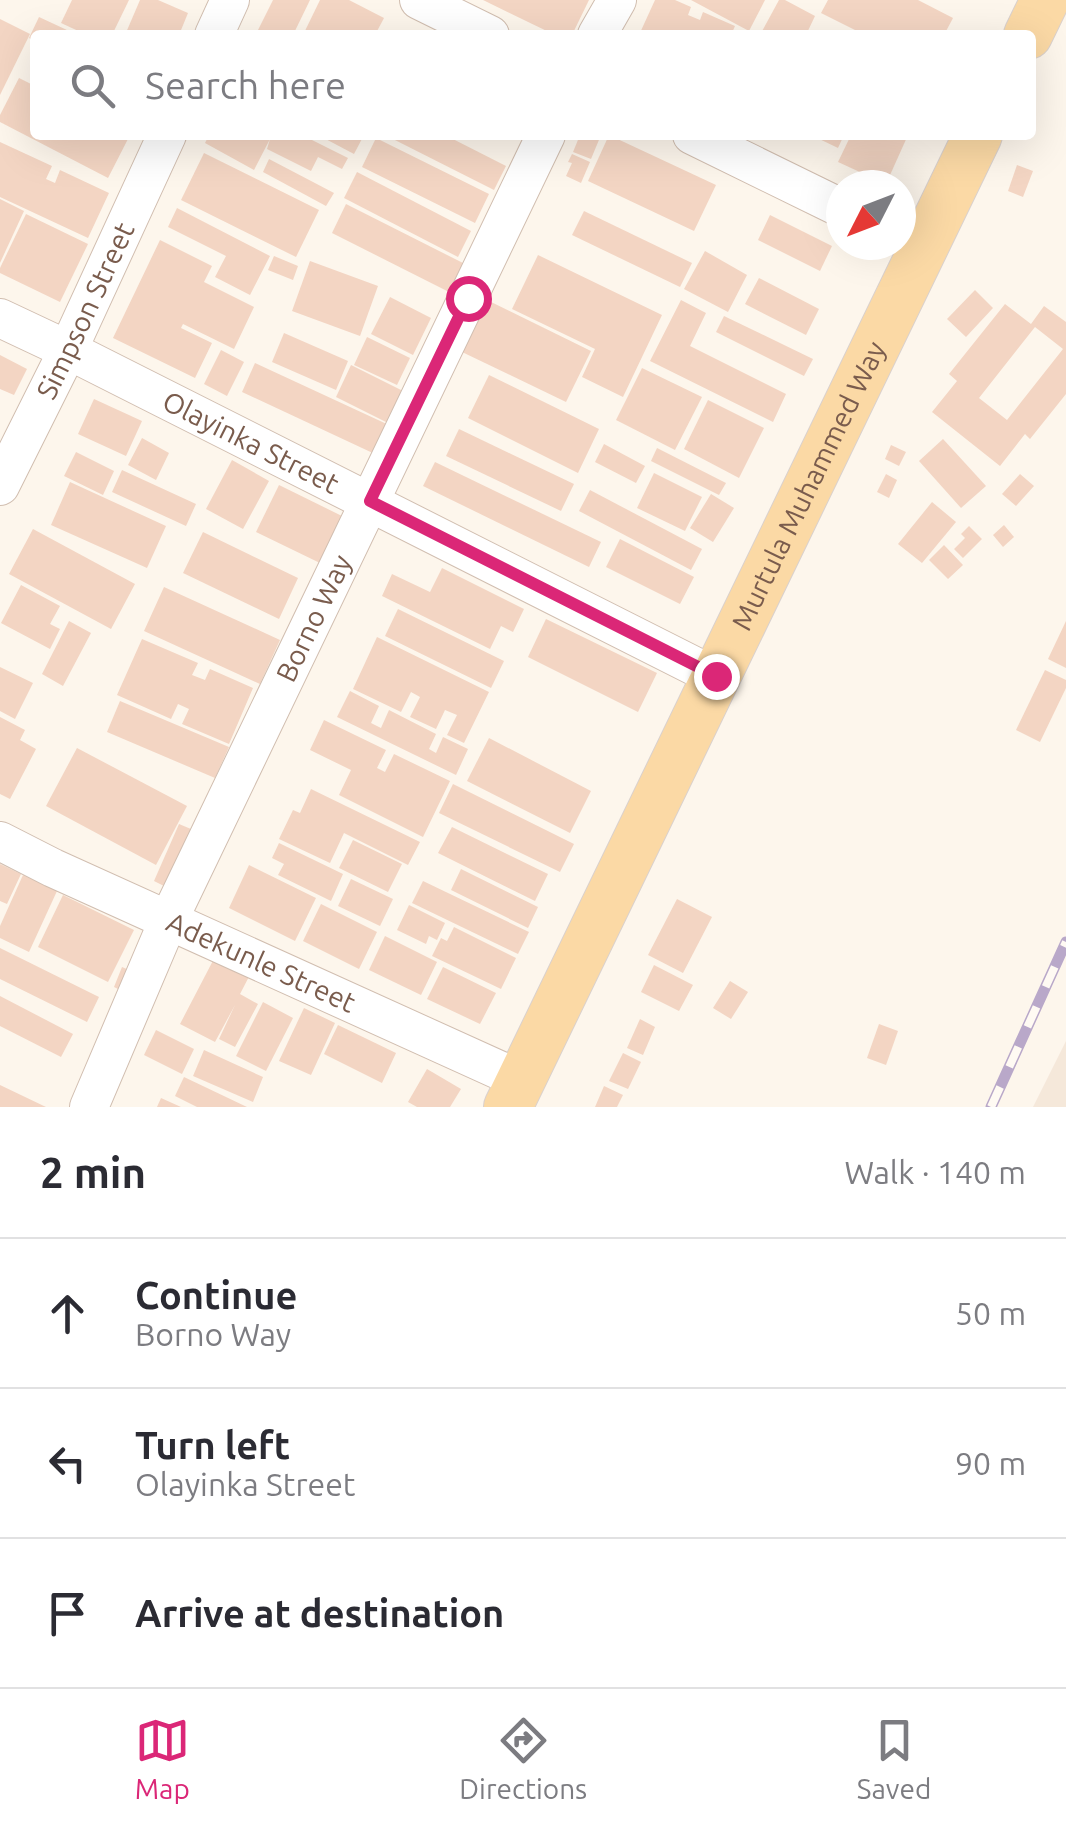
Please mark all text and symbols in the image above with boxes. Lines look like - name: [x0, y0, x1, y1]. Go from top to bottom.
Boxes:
- search box: [30, 30, 1036, 140]
- icon: search: [65, 58, 120, 113]
- text: Search here: [145, 64, 346, 106]
- north arrow: [826, 170, 916, 260]
- street label: Simpson Street: [30, 217, 140, 404]
- route start: [446, 276, 492, 322]
- street label: Murtula Muhammed Way: [725, 336, 891, 635]
- street label: Olayinka Street: [158, 385, 344, 499]
- street label: Borno Way: [270, 550, 357, 686]
- route end: [694, 654, 740, 700]
- street label: Adekunle Street: [162, 906, 361, 1018]
- text: 2 min: [40, 1149, 146, 1196]
- text: Walk · 140 m: [844, 1154, 1026, 1190]
- text: Continue: [135, 1274, 297, 1316]
- icon: ahead: [40, 1286, 95, 1341]
- text: 50 m: [955, 1295, 1026, 1331]
- text: Borno Way: [135, 1316, 291, 1352]
- text: Turn left: [135, 1424, 290, 1466]
- icon: left: [40, 1436, 95, 1491]
- text: 90 m: [955, 1445, 1026, 1481]
- text: Olayinka Street: [135, 1466, 355, 1502]
- icon: arrive: [40, 1586, 95, 1641]
- text: Arrive at destination: [135, 1592, 504, 1634]
- tab: Map: [135, 1713, 190, 1804]
- tab: Directions: [459, 1713, 587, 1804]
- tab: Saved: [857, 1713, 931, 1804]

